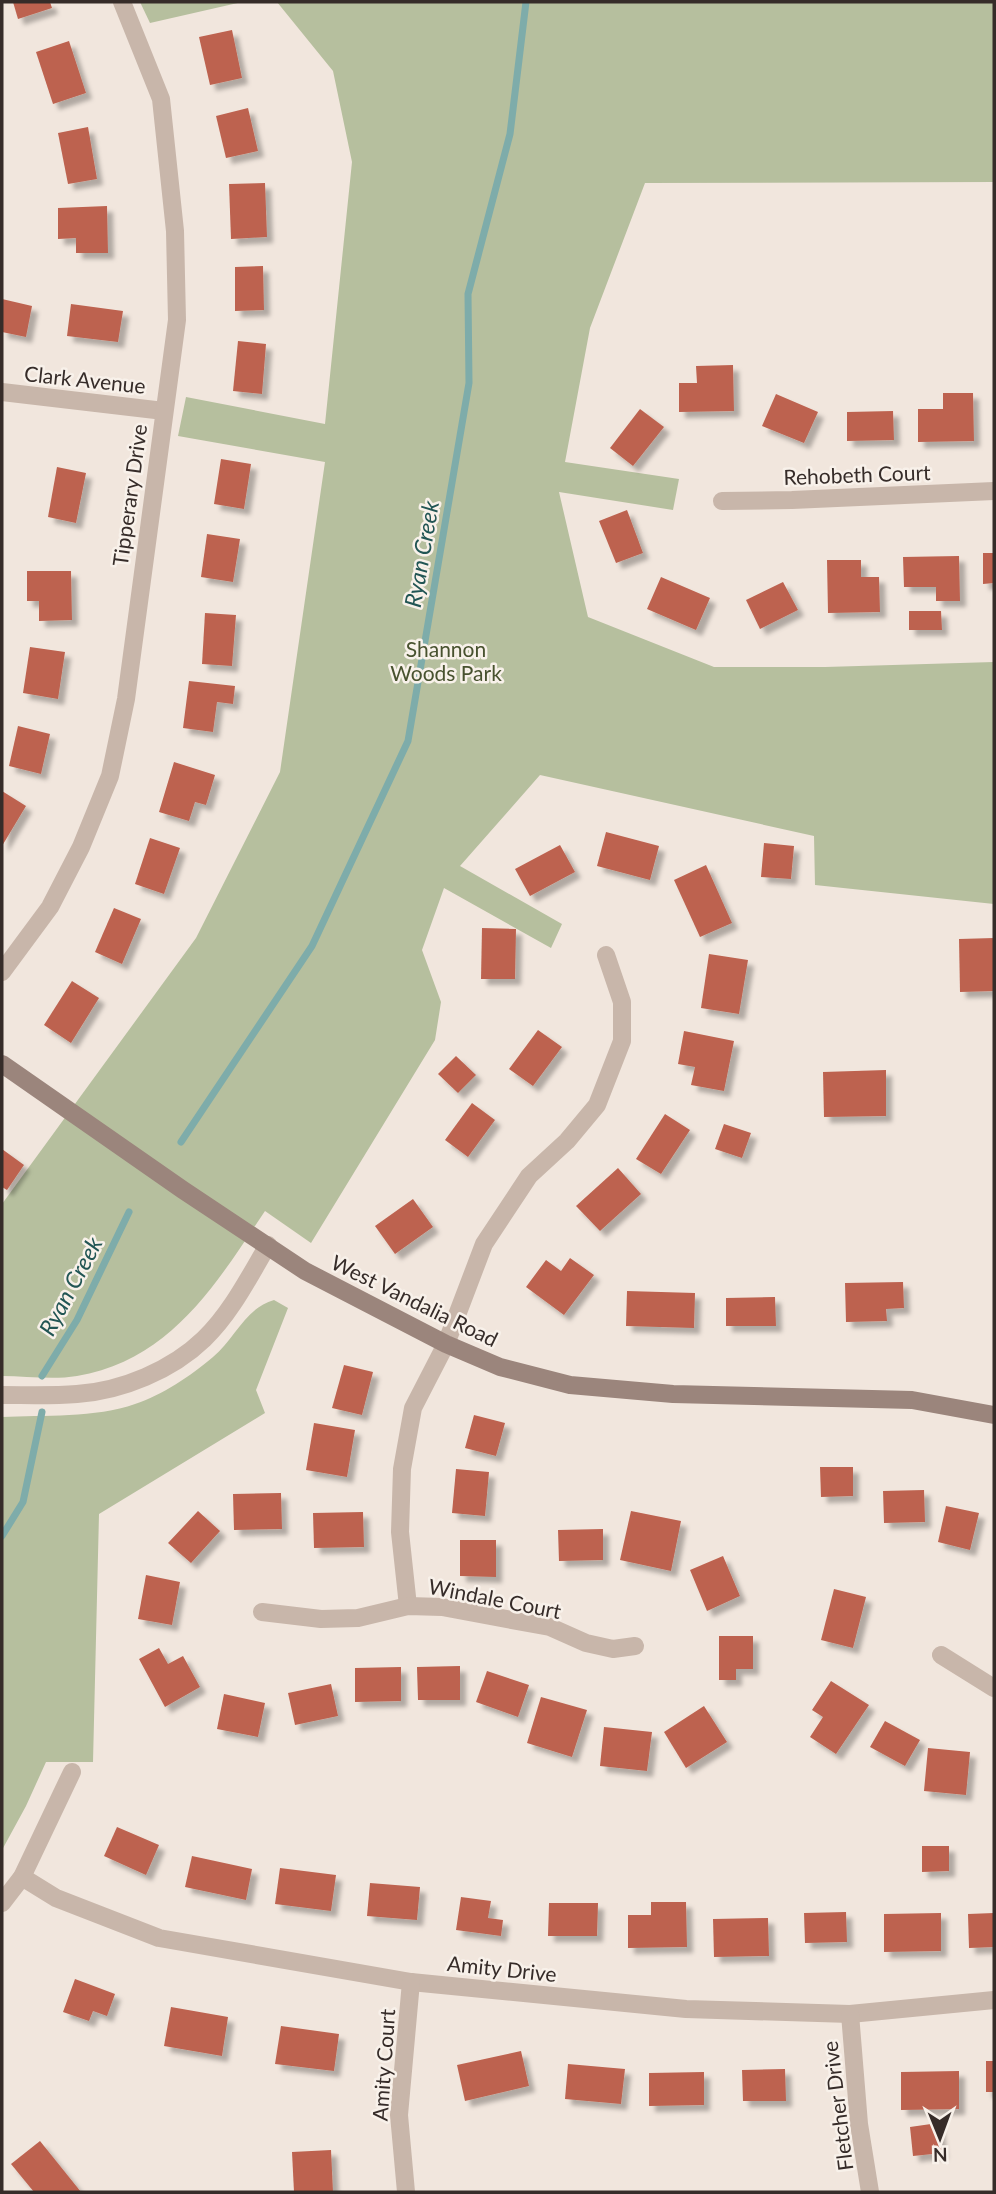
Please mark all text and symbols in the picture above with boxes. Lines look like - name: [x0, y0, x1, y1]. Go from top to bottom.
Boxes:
- street label: Clark Avenue: [23, 360, 147, 398]
- street label: Tipperary Drive: [107, 422, 151, 568]
- street label: Rehobeth Court: [783, 459, 931, 489]
- water label: Ryan Creek: [398, 498, 444, 609]
- park label: Shannon Woods Park: [390, 636, 502, 685]
- water label: Ryan Creek: [32, 1231, 108, 1340]
- street label: West Vandalia Road: [328, 1249, 502, 1351]
- street label: Windale Court: [427, 1573, 564, 1623]
- street label: Amity Drive: [446, 1950, 558, 1986]
- street label: Amity Court: [367, 2008, 399, 2122]
- street label: Fletcher Drive: [817, 2040, 857, 2172]
- north arrow: [905, 2103, 975, 2173]
- text: N: [933, 2144, 948, 2167]

